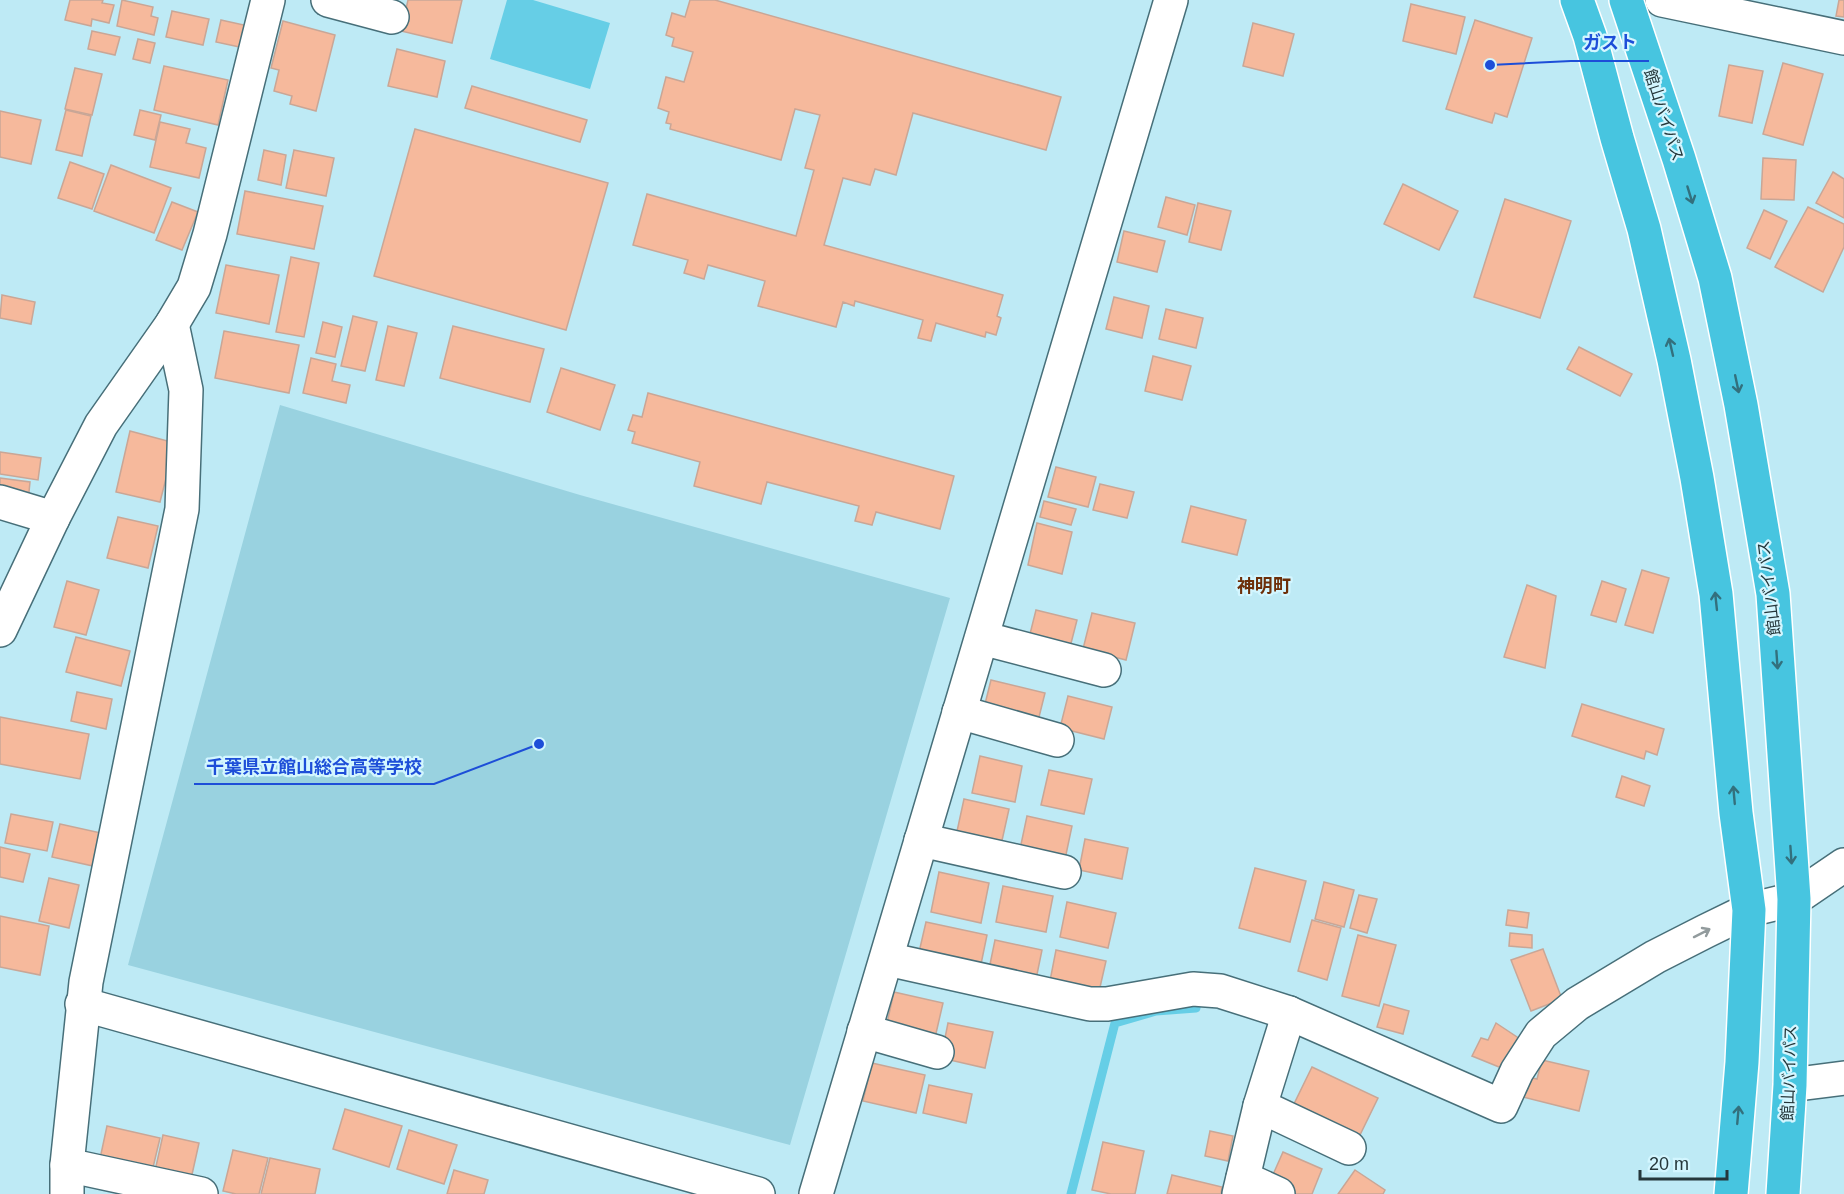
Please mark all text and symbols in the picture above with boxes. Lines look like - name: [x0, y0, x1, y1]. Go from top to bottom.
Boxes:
- callout: ガスト: [1571, 25, 1649, 61]
- text: ガスト: [1583, 33, 1637, 53]
- street label: 館山バイパス: [1641, 67, 1687, 163]
- one-way arrow: [1685, 185, 1696, 204]
- one-way arrow: [1665, 338, 1677, 357]
- one-way arrow: [1732, 374, 1743, 394]
- street label: 館山バイパス: [1755, 539, 1783, 637]
- district label: 神明町: [1237, 576, 1291, 596]
- one-way arrow: [1710, 592, 1721, 611]
- one-way arrow: [1772, 650, 1783, 670]
- callout: 千葉県立館山総合高等学校: [194, 748, 434, 784]
- text: 千葉県立館山総合高等学校: [206, 757, 422, 777]
- one-way arrow: [1728, 786, 1739, 806]
- one-way arrow: [1785, 844, 1796, 864]
- one-way arrow: [1692, 927, 1710, 939]
- street label: 館山バイパス: [1779, 1025, 1799, 1121]
- one-way arrow: [1733, 1105, 1744, 1125]
- scale bar: [1640, 1143, 1727, 1181]
- text: 20 m: [1649, 1154, 1689, 1174]

